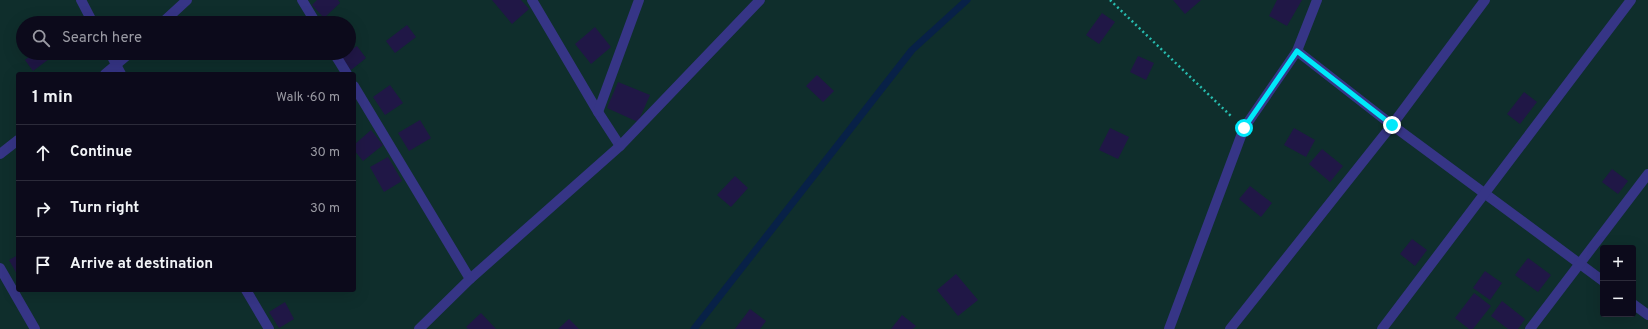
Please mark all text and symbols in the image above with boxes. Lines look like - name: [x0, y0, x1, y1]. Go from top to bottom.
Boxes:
- search box: [16, 16, 356, 60]
- icon: search: [30, 27, 52, 49]
- text: Search here: [62, 29, 142, 48]
- text: 1 min: [32, 87, 73, 109]
- text: Walk · 60 m: [276, 90, 340, 106]
- route end: [1383, 116, 1401, 134]
- route start: [1235, 119, 1253, 137]
- icon: ahead: [32, 142, 54, 164]
- text: Continue: [70, 143, 132, 162]
- text: 30 m: [310, 145, 340, 161]
- icon: right: [32, 198, 54, 220]
- text: Turn right: [70, 199, 139, 218]
- text: 30 m: [310, 201, 340, 217]
- map controls: [1600, 245, 1636, 317]
- button: +: [1600, 245, 1636, 281]
- icon: arrive: [32, 254, 54, 276]
- text: Arrive at destination: [70, 255, 213, 274]
- button: −: [1600, 281, 1636, 317]

